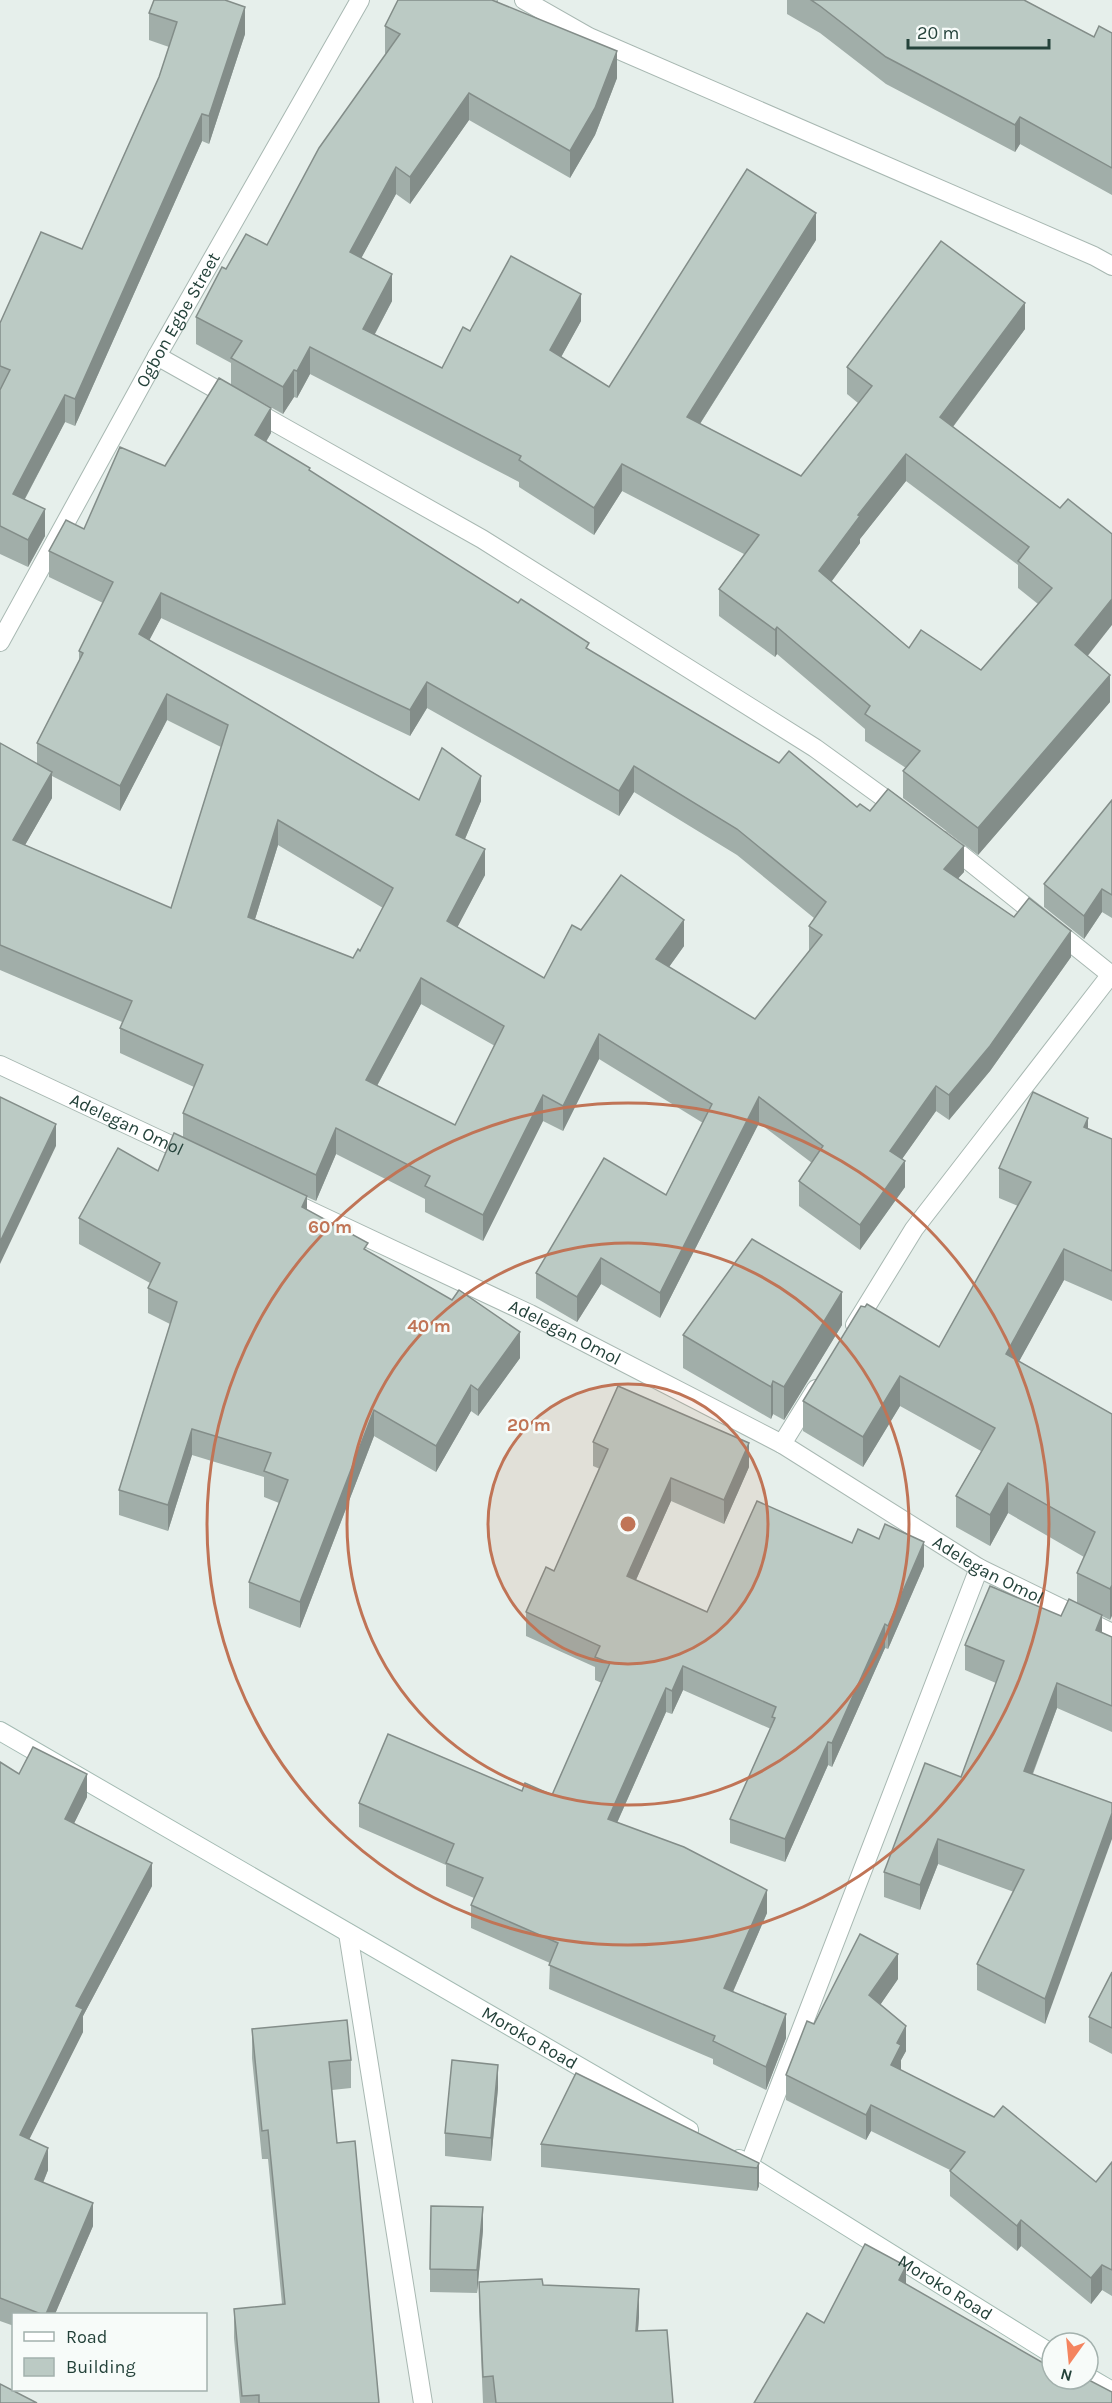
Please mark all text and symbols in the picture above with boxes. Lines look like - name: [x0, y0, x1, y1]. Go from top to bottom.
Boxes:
- scale bar: [908, 12, 1049, 50]
- text: 20 m: [917, 22, 959, 44]
- street label: Ogbon Egbe Street: [131, 248, 225, 391]
- street label: Adelegan Omol: [66, 1088, 187, 1160]
- text: 60 m: [308, 1216, 352, 1238]
- street label: Adelegan Omol: [505, 1295, 625, 1370]
- text: 40 m: [407, 1315, 451, 1337]
- text: 20 m: [507, 1414, 551, 1436]
- centre of rings: [618, 1514, 638, 1534]
- street label: Adelegan Omol: [929, 1531, 1047, 1609]
- street label: Moroko Road: [478, 2001, 582, 2074]
- street label: Moroko Road: [894, 2250, 997, 2325]
- legend: [12, 2313, 207, 2391]
- text: Road: [66, 2326, 107, 2348]
- north arrow: [1040, 2331, 1100, 2391]
- text: Building: [66, 2356, 136, 2378]
- text: N: [1058, 2364, 1074, 2386]

